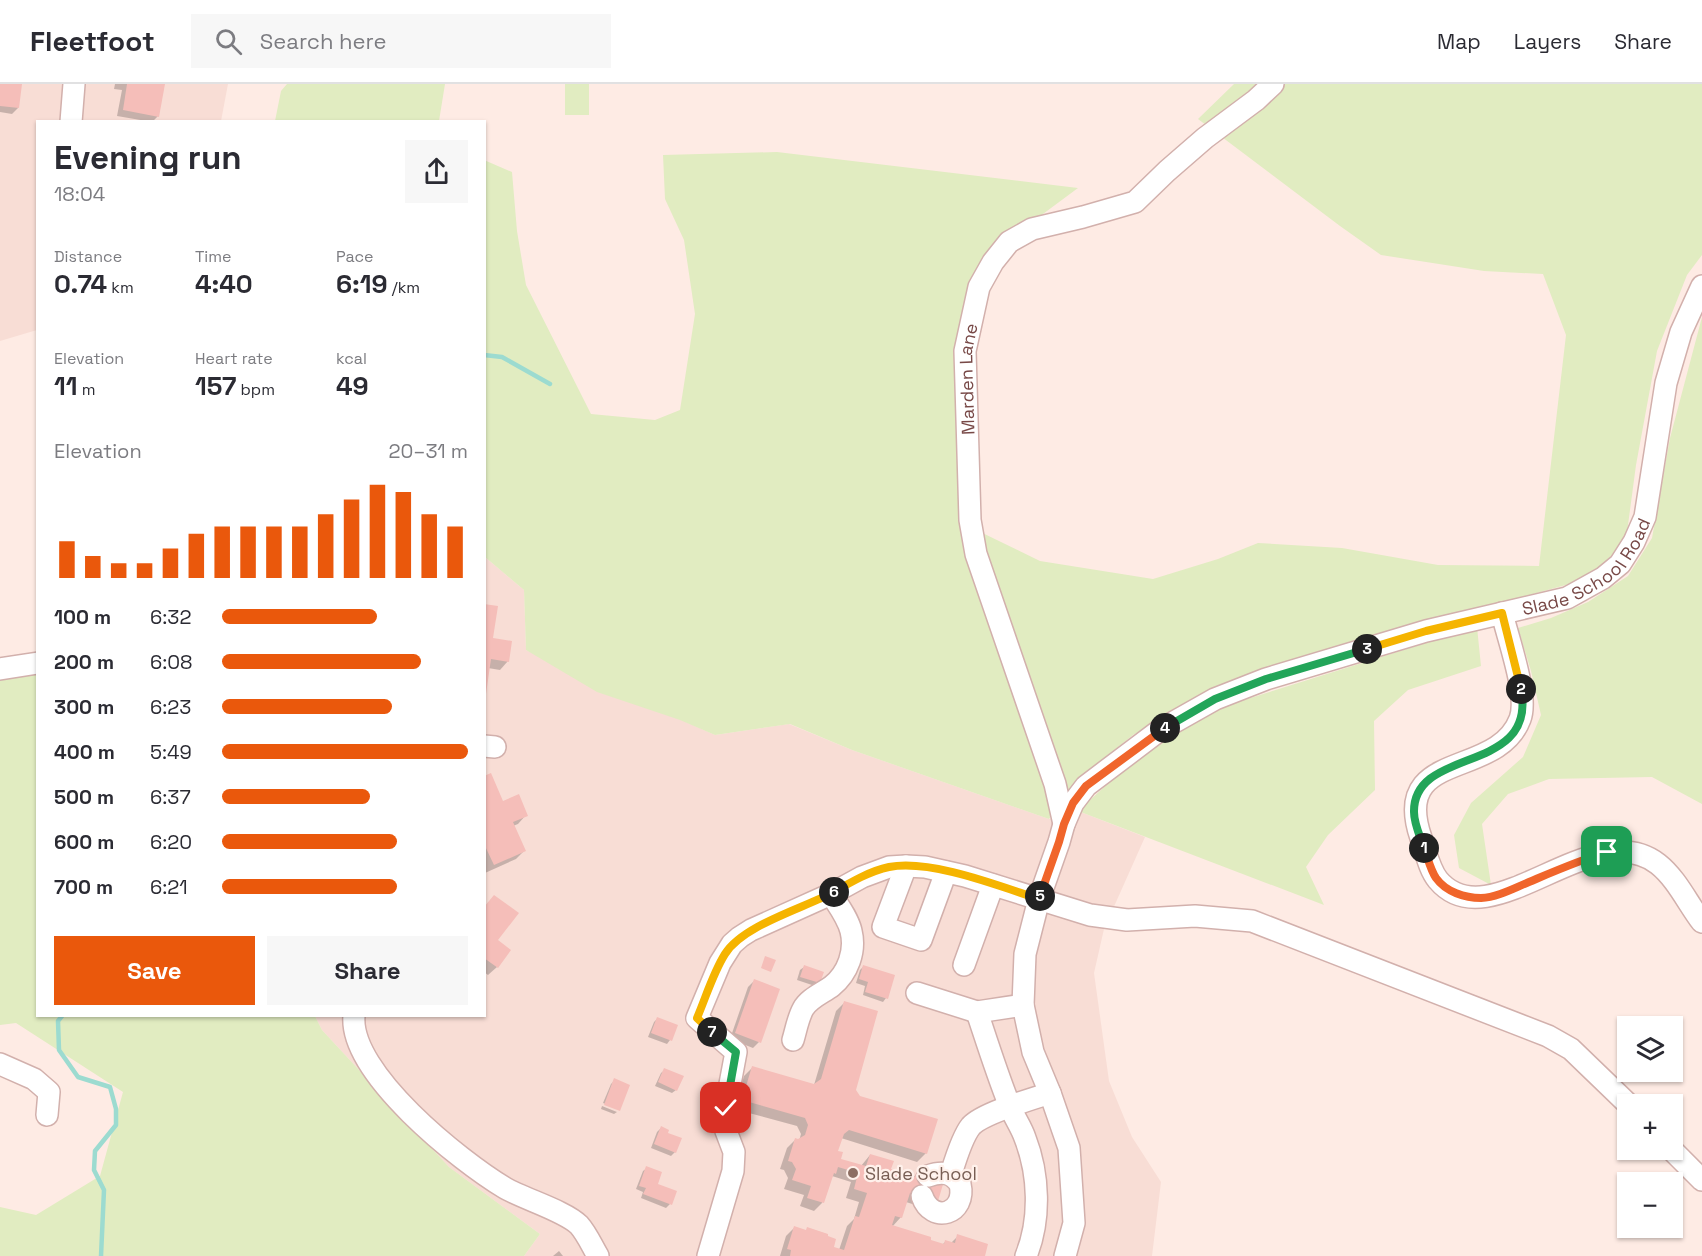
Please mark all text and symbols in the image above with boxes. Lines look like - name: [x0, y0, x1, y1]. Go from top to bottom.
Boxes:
- search box: [191, 14, 611, 68]
- text: Fleetfoot: [30, 23, 155, 59]
- icon: search: [212, 25, 245, 58]
- text: Search here: [260, 27, 387, 55]
- text: Map: [1437, 28, 1481, 55]
- text: Layers: [1514, 28, 1581, 55]
- text: Share: [1614, 28, 1672, 55]
- text: Evening run: [54, 137, 242, 179]
- button: share: [405, 140, 468, 203]
- text: 18:04: [54, 181, 105, 207]
- text: Distance: [54, 246, 122, 267]
- text: Time: [195, 246, 231, 267]
- text: Pace: [336, 246, 373, 267]
- text: 0.74: [54, 267, 107, 301]
- text: 4:40: [195, 267, 253, 301]
- text: 6:19: [336, 267, 388, 301]
- text: km: [107, 277, 134, 298]
- text: /km: [388, 277, 420, 298]
- street label: Marden Lane: [953, 321, 982, 435]
- text: Elevation: [54, 348, 124, 369]
- text: Heart rate: [195, 348, 273, 369]
- text: kcal: [336, 348, 367, 369]
- text: 11: [54, 369, 78, 403]
- text: 157: [195, 369, 236, 403]
- text: 49: [336, 369, 369, 403]
- text: m: [78, 379, 95, 400]
- text: bpm: [236, 379, 275, 400]
- text: Elevation: [54, 438, 142, 464]
- text: 20–31 m: [388, 438, 468, 464]
- street label: Slade School Road: [1519, 514, 1655, 620]
- text: 100 m: [54, 604, 111, 630]
- text: 6:32: [150, 604, 191, 630]
- pin: 3: [1352, 634, 1382, 664]
- text: 3: [1362, 638, 1372, 659]
- text: 200 m: [54, 649, 114, 675]
- text: 6:08: [150, 649, 193, 675]
- pin: 2: [1506, 674, 1536, 704]
- text: 2: [1516, 678, 1526, 699]
- text: 300 m: [54, 694, 114, 720]
- text: 6:23: [150, 694, 191, 720]
- pin: 4: [1150, 713, 1180, 743]
- text: 4: [1160, 717, 1170, 738]
- text: 400 m: [54, 739, 115, 765]
- text: 5:49: [150, 739, 192, 765]
- text: 500 m: [54, 784, 114, 810]
- text: 6:37: [150, 784, 191, 810]
- pin: [1581, 826, 1632, 877]
- text: 600 m: [54, 829, 114, 855]
- text: 6:20: [150, 829, 192, 855]
- pin: 1: [1409, 833, 1439, 863]
- icon: arrive: [1590, 835, 1623, 868]
- text: 1: [1420, 837, 1428, 858]
- text: 700 m: [54, 874, 113, 900]
- text: 6:21: [150, 874, 188, 900]
- pin: 6: [819, 877, 849, 907]
- text: 6: [829, 881, 839, 902]
- pin: 5: [1025, 881, 1055, 911]
- text: 5: [1035, 885, 1045, 906]
- button: Save: [54, 936, 255, 1005]
- button: Share: [267, 936, 468, 1005]
- map controls: [1617, 1016, 1683, 1238]
- button: layers: [1617, 1016, 1683, 1082]
- pin: 7: [697, 1017, 727, 1047]
- text: 7: [708, 1021, 716, 1042]
- pin: [700, 1082, 751, 1133]
- icon: check: [709, 1091, 742, 1124]
- button: +: [1617, 1094, 1683, 1160]
- place label: Slade School: [865, 1162, 977, 1185]
- marker: Slade School: [846, 1166, 860, 1180]
- button: −: [1617, 1172, 1683, 1238]

